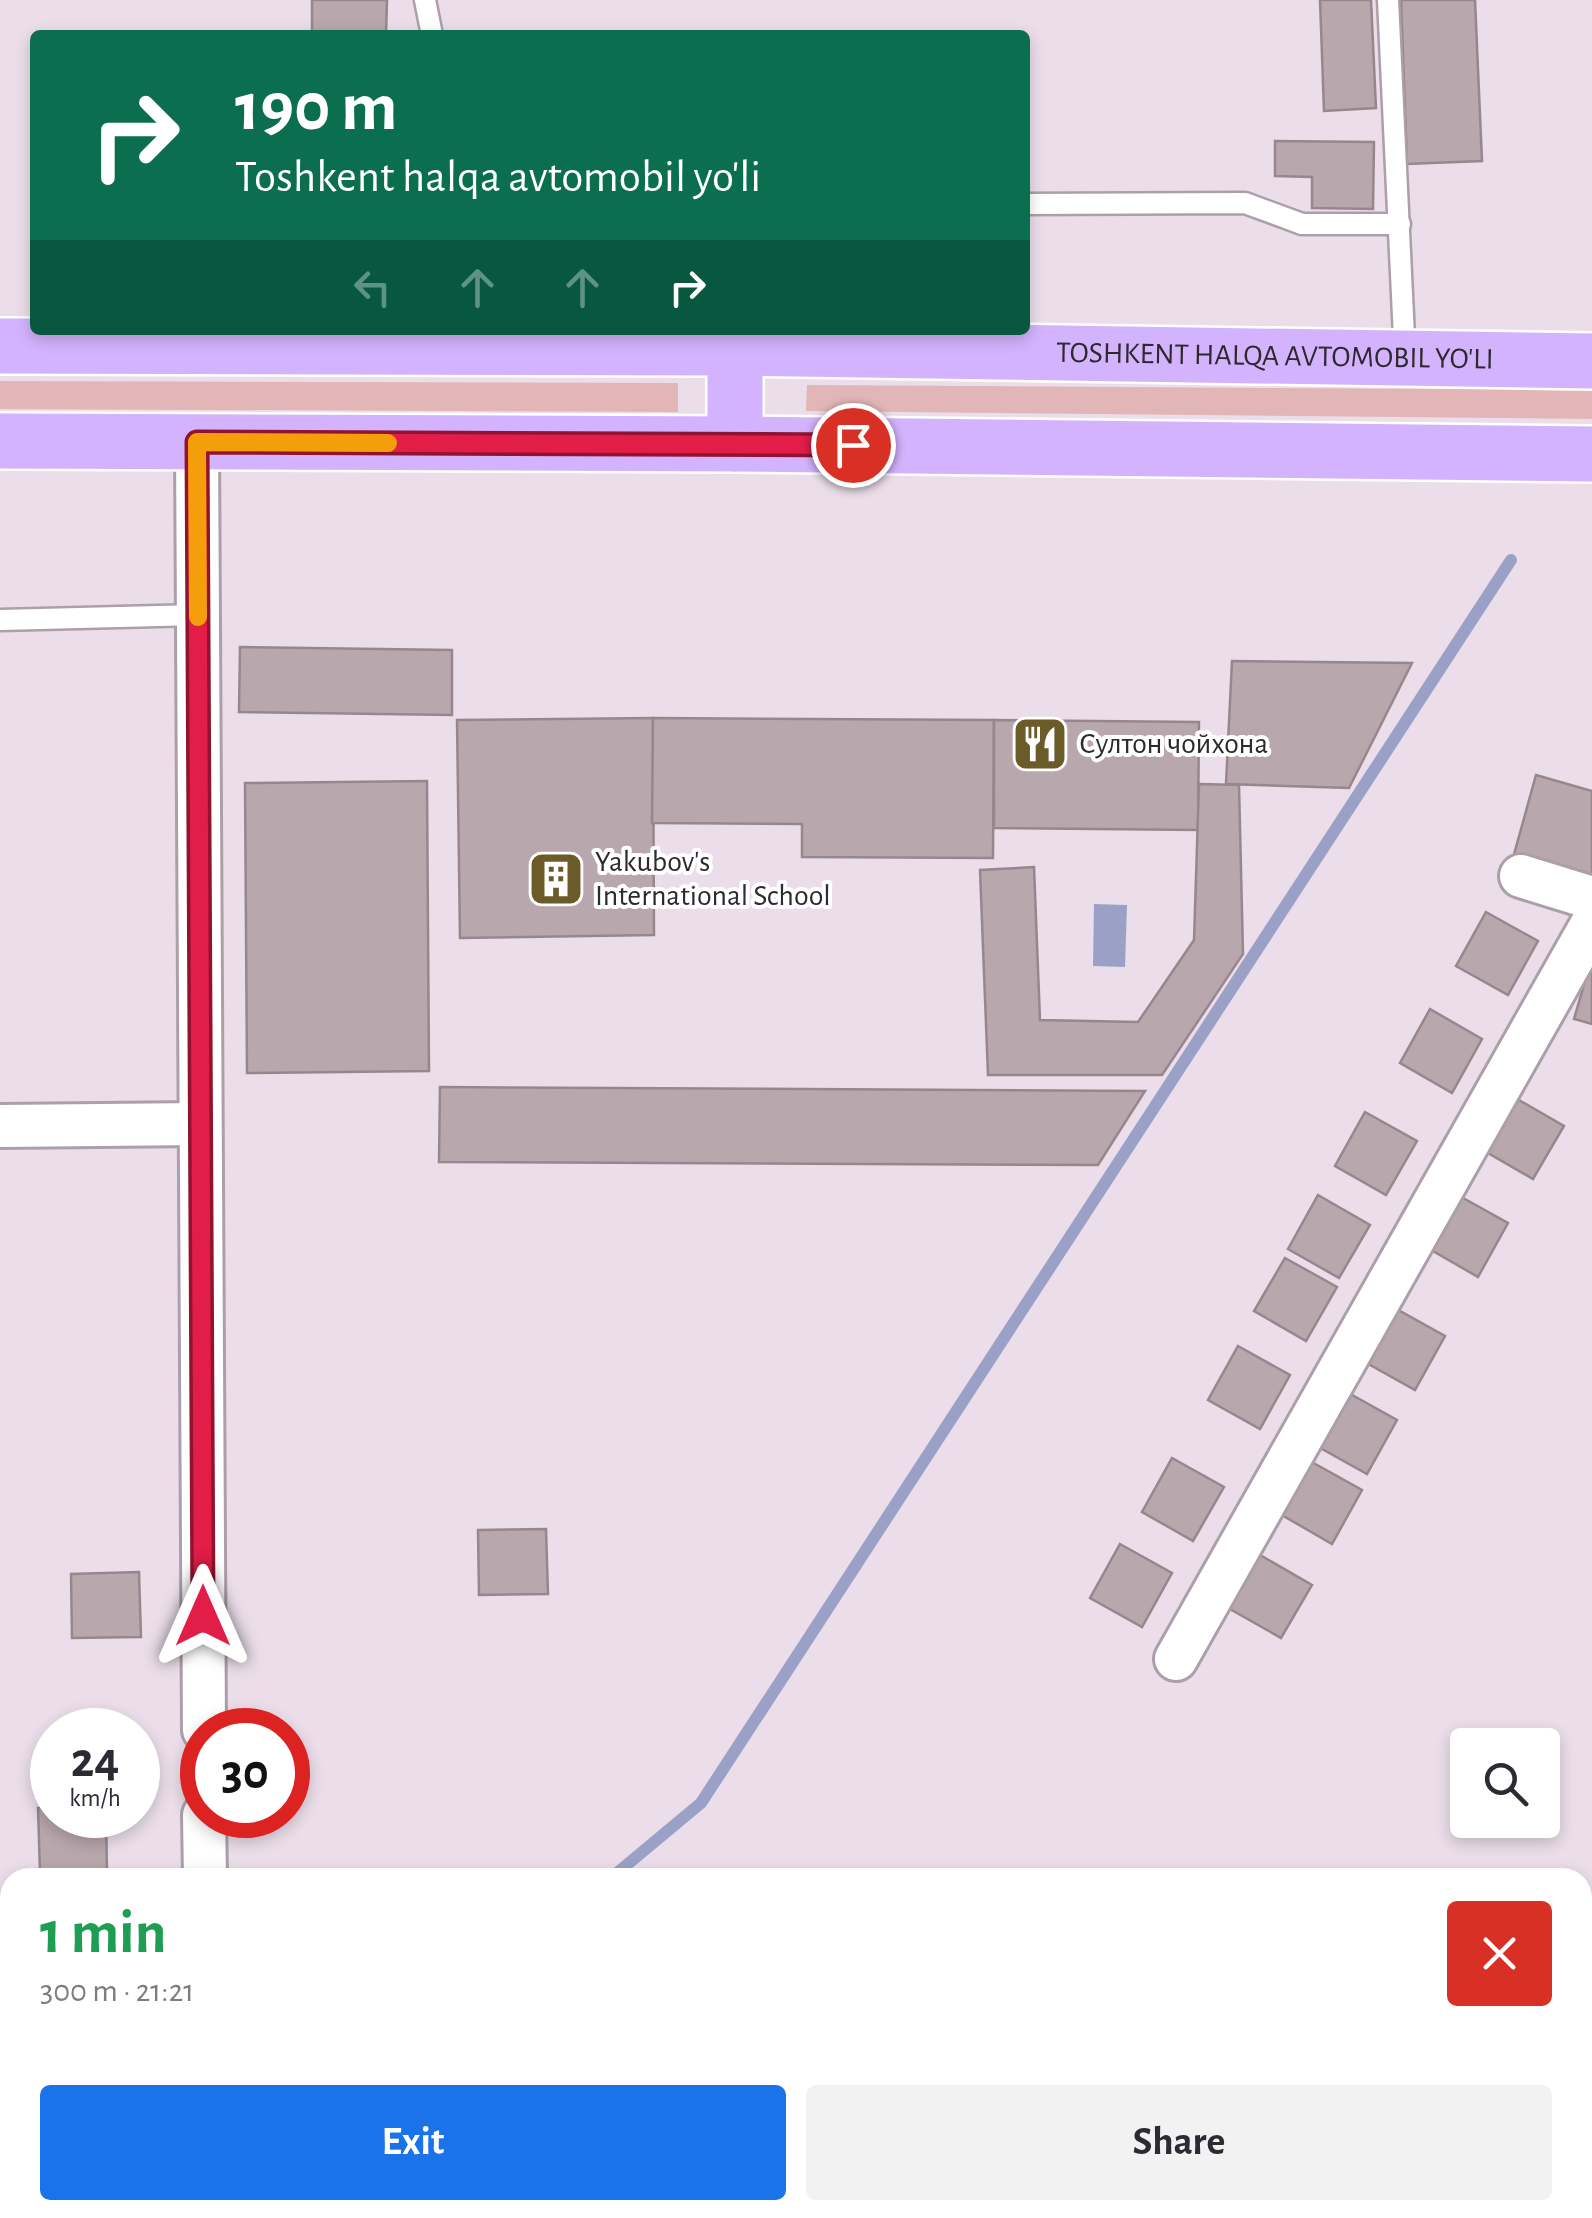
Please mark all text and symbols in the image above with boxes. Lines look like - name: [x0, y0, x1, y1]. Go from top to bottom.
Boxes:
- icon: right: [70, 70, 200, 200]
- text: 190 m: [235, 73, 398, 143]
- text: Toshkent halqa avtomobil yo'li: [235, 155, 761, 200]
- icon: left: [345, 260, 400, 315]
- icon: ahead: [450, 260, 505, 315]
- icon: ahead: [555, 260, 610, 315]
- icon: right: [660, 260, 715, 315]
- street label: TOSHKENT HALQA AVTOMOBIL YO'LI: [1056, 338, 1494, 375]
- pin: [811, 403, 896, 488]
- icon: arrive: [826, 418, 881, 473]
- restaurant icon: Султон чойхона: [1010, 714, 1070, 774]
- place label: Султон чойхона: [1079, 729, 1268, 759]
- place label: Yakubov's International School: [595, 847, 831, 911]
- building icon: Yakubov's International School: [526, 849, 586, 909]
- position arrow: [151, 1564, 255, 1668]
- speed limit sign: 30: [180, 1708, 310, 1838]
- map controls: [1450, 1728, 1560, 1838]
- button: search: [1450, 1728, 1560, 1838]
- text: 24: [71, 1736, 119, 1786]
- text: km/h: [69, 1786, 121, 1811]
- button: close: [1447, 1901, 1552, 2006]
- text: 1 min: [40, 1904, 166, 1964]
- text: 300 m · 21:21: [40, 1975, 194, 2007]
- button: Exit: [40, 2085, 786, 2200]
- button: Share: [806, 2085, 1552, 2200]

